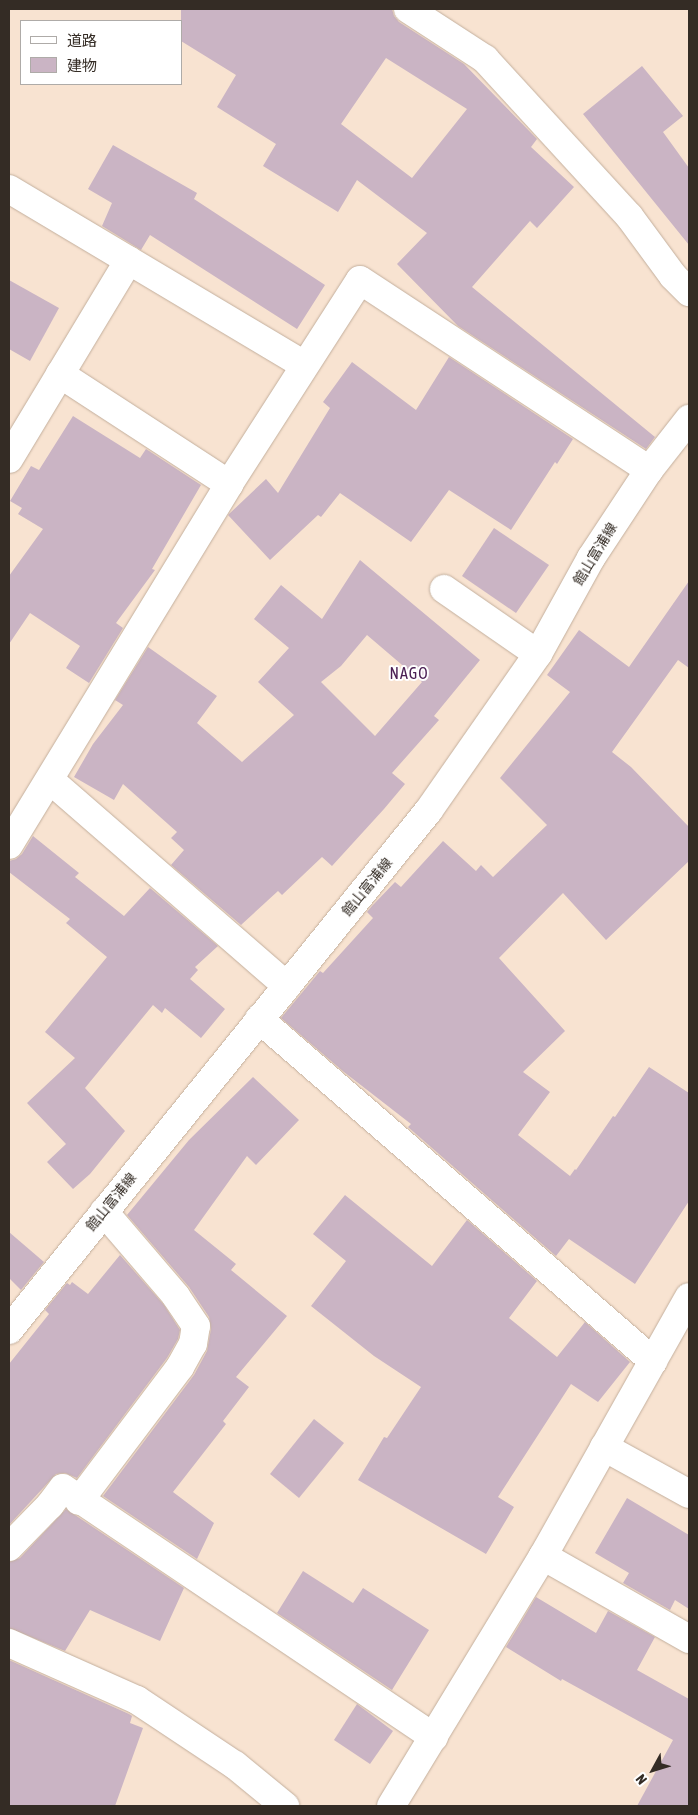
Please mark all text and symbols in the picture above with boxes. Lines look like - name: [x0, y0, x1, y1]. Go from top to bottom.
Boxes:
- legend: [20, 20, 182, 85]
- text: 道路: [67, 32, 97, 49]
- text: 建物: [67, 57, 97, 74]
- street label: 館山富浦線: [570, 520, 620, 588]
- district label: NAGO: [389, 663, 429, 683]
- street label: 館山富浦線: [338, 855, 396, 919]
- street label: 館山富浦線: [82, 1170, 140, 1234]
- north arrow: [628, 1745, 678, 1795]
- text: N: [633, 1771, 650, 1788]

